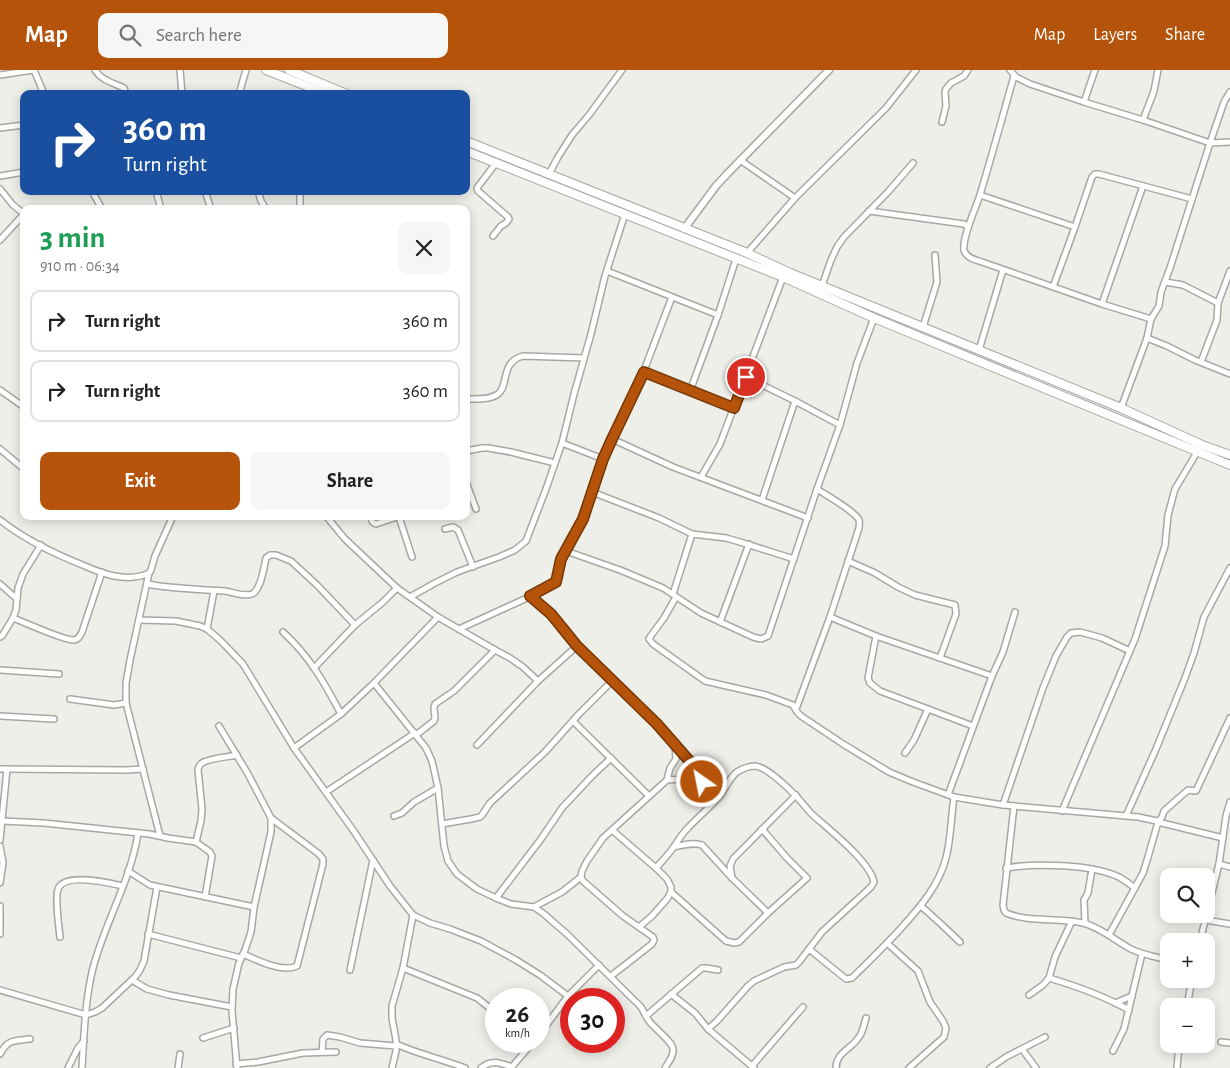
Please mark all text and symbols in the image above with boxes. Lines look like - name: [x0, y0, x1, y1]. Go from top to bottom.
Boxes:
- search box: [98, 13, 448, 58]
- icon: search: [116, 21, 144, 49]
- text: Map: [25, 23, 68, 47]
- text: Search here: [156, 26, 242, 45]
- text: Map: [1034, 26, 1065, 44]
- text: Layers: [1093, 26, 1137, 44]
- text: Share: [1165, 26, 1205, 44]
- icon: right: [40, 110, 105, 175]
- text: 360 m: [123, 112, 207, 147]
- text: Turn right: [123, 153, 207, 175]
- button: close: [398, 222, 450, 274]
- text: 3 min: [40, 223, 105, 253]
- text: 910 m · 06:34: [40, 258, 120, 274]
- icon: right: [42, 307, 70, 335]
- text: Turn right: [85, 312, 160, 331]
- text: 360 m: [403, 312, 448, 331]
- pin: [725, 356, 767, 398]
- icon: arrive: [732, 363, 760, 391]
- icon: right: [42, 377, 70, 405]
- text: Turn right: [85, 382, 160, 401]
- text: 360 m: [403, 382, 448, 401]
- button: Exit: [40, 452, 240, 510]
- button: Share: [250, 452, 450, 510]
- position arrow: [675, 755, 727, 807]
- map controls: [1160, 868, 1215, 1053]
- button: search: [1160, 868, 1215, 923]
- button: +: [1160, 933, 1215, 988]
- speed limit sign: 30: [560, 988, 625, 1053]
- button: −: [1160, 998, 1215, 1053]
- text: 26: [506, 1002, 529, 1027]
- text: km/h: [505, 1027, 530, 1039]

